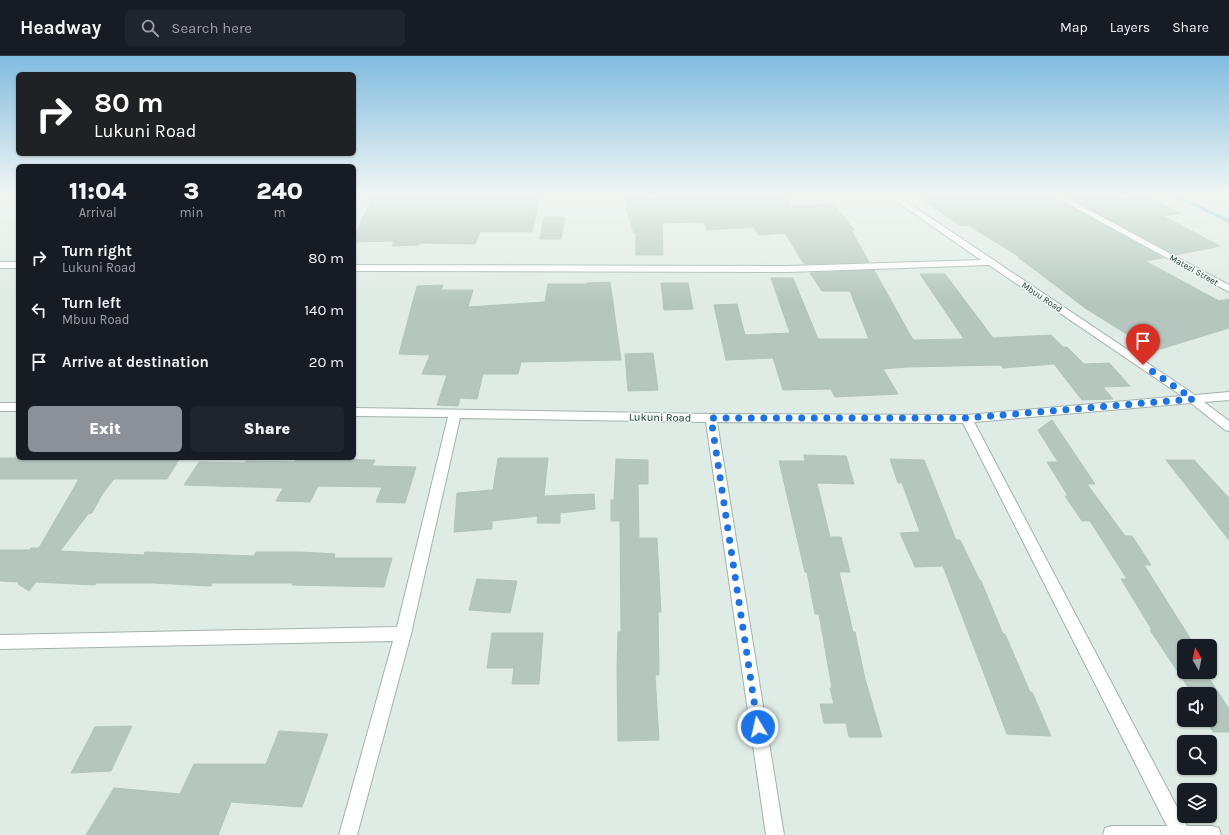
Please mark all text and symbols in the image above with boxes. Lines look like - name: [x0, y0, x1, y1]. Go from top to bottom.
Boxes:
- search box: [125, 10, 405, 46]
- text: Headway: [20, 17, 101, 39]
- icon: search: [139, 17, 161, 39]
- text: Search here: [171, 19, 252, 37]
- text: Map: [1060, 19, 1088, 36]
- text: Layers: [1110, 19, 1150, 36]
- text: Share: [1172, 19, 1209, 36]
- text: 80 m: [94, 86, 163, 119]
- icon: right: [28, 88, 80, 140]
- text: Lukuni Road: [94, 120, 196, 142]
- text: 11:04: [69, 177, 126, 205]
- text: 3: [183, 177, 199, 205]
- text: 240: [256, 177, 303, 205]
- text: Arrival: [79, 205, 117, 220]
- text: min: [179, 205, 203, 220]
- text: m: [274, 205, 286, 220]
- text: Turn right: [62, 242, 132, 260]
- icon: right: [28, 247, 50, 269]
- text: 80 m: [308, 249, 344, 267]
- street label: Matezi Street: [1168, 252, 1221, 288]
- text: Lukuni Road: [62, 260, 136, 275]
- street label: Mbuu Road: [1020, 280, 1064, 314]
- text: Turn left: [62, 294, 121, 312]
- icon: left: [28, 299, 50, 321]
- text: 140 m: [304, 301, 344, 319]
- text: Mbuu Road: [62, 312, 129, 327]
- pin: [1126, 324, 1160, 365]
- icon: arrive: [1132, 330, 1154, 352]
- icon: arrive: [28, 351, 50, 373]
- text: Arrive at destination: [62, 353, 209, 371]
- text: 20 m: [309, 353, 344, 371]
- button: Exit: [28, 406, 182, 452]
- button: Share: [190, 406, 344, 452]
- street label: Lukuni Road: [629, 410, 691, 425]
- north arrow: [1177, 639, 1217, 679]
- map controls: [1177, 639, 1217, 823]
- button: sound: [1177, 687, 1217, 727]
- position arrow: [737, 706, 779, 748]
- button: search: [1177, 735, 1217, 775]
- button: layers: [1177, 783, 1217, 823]

